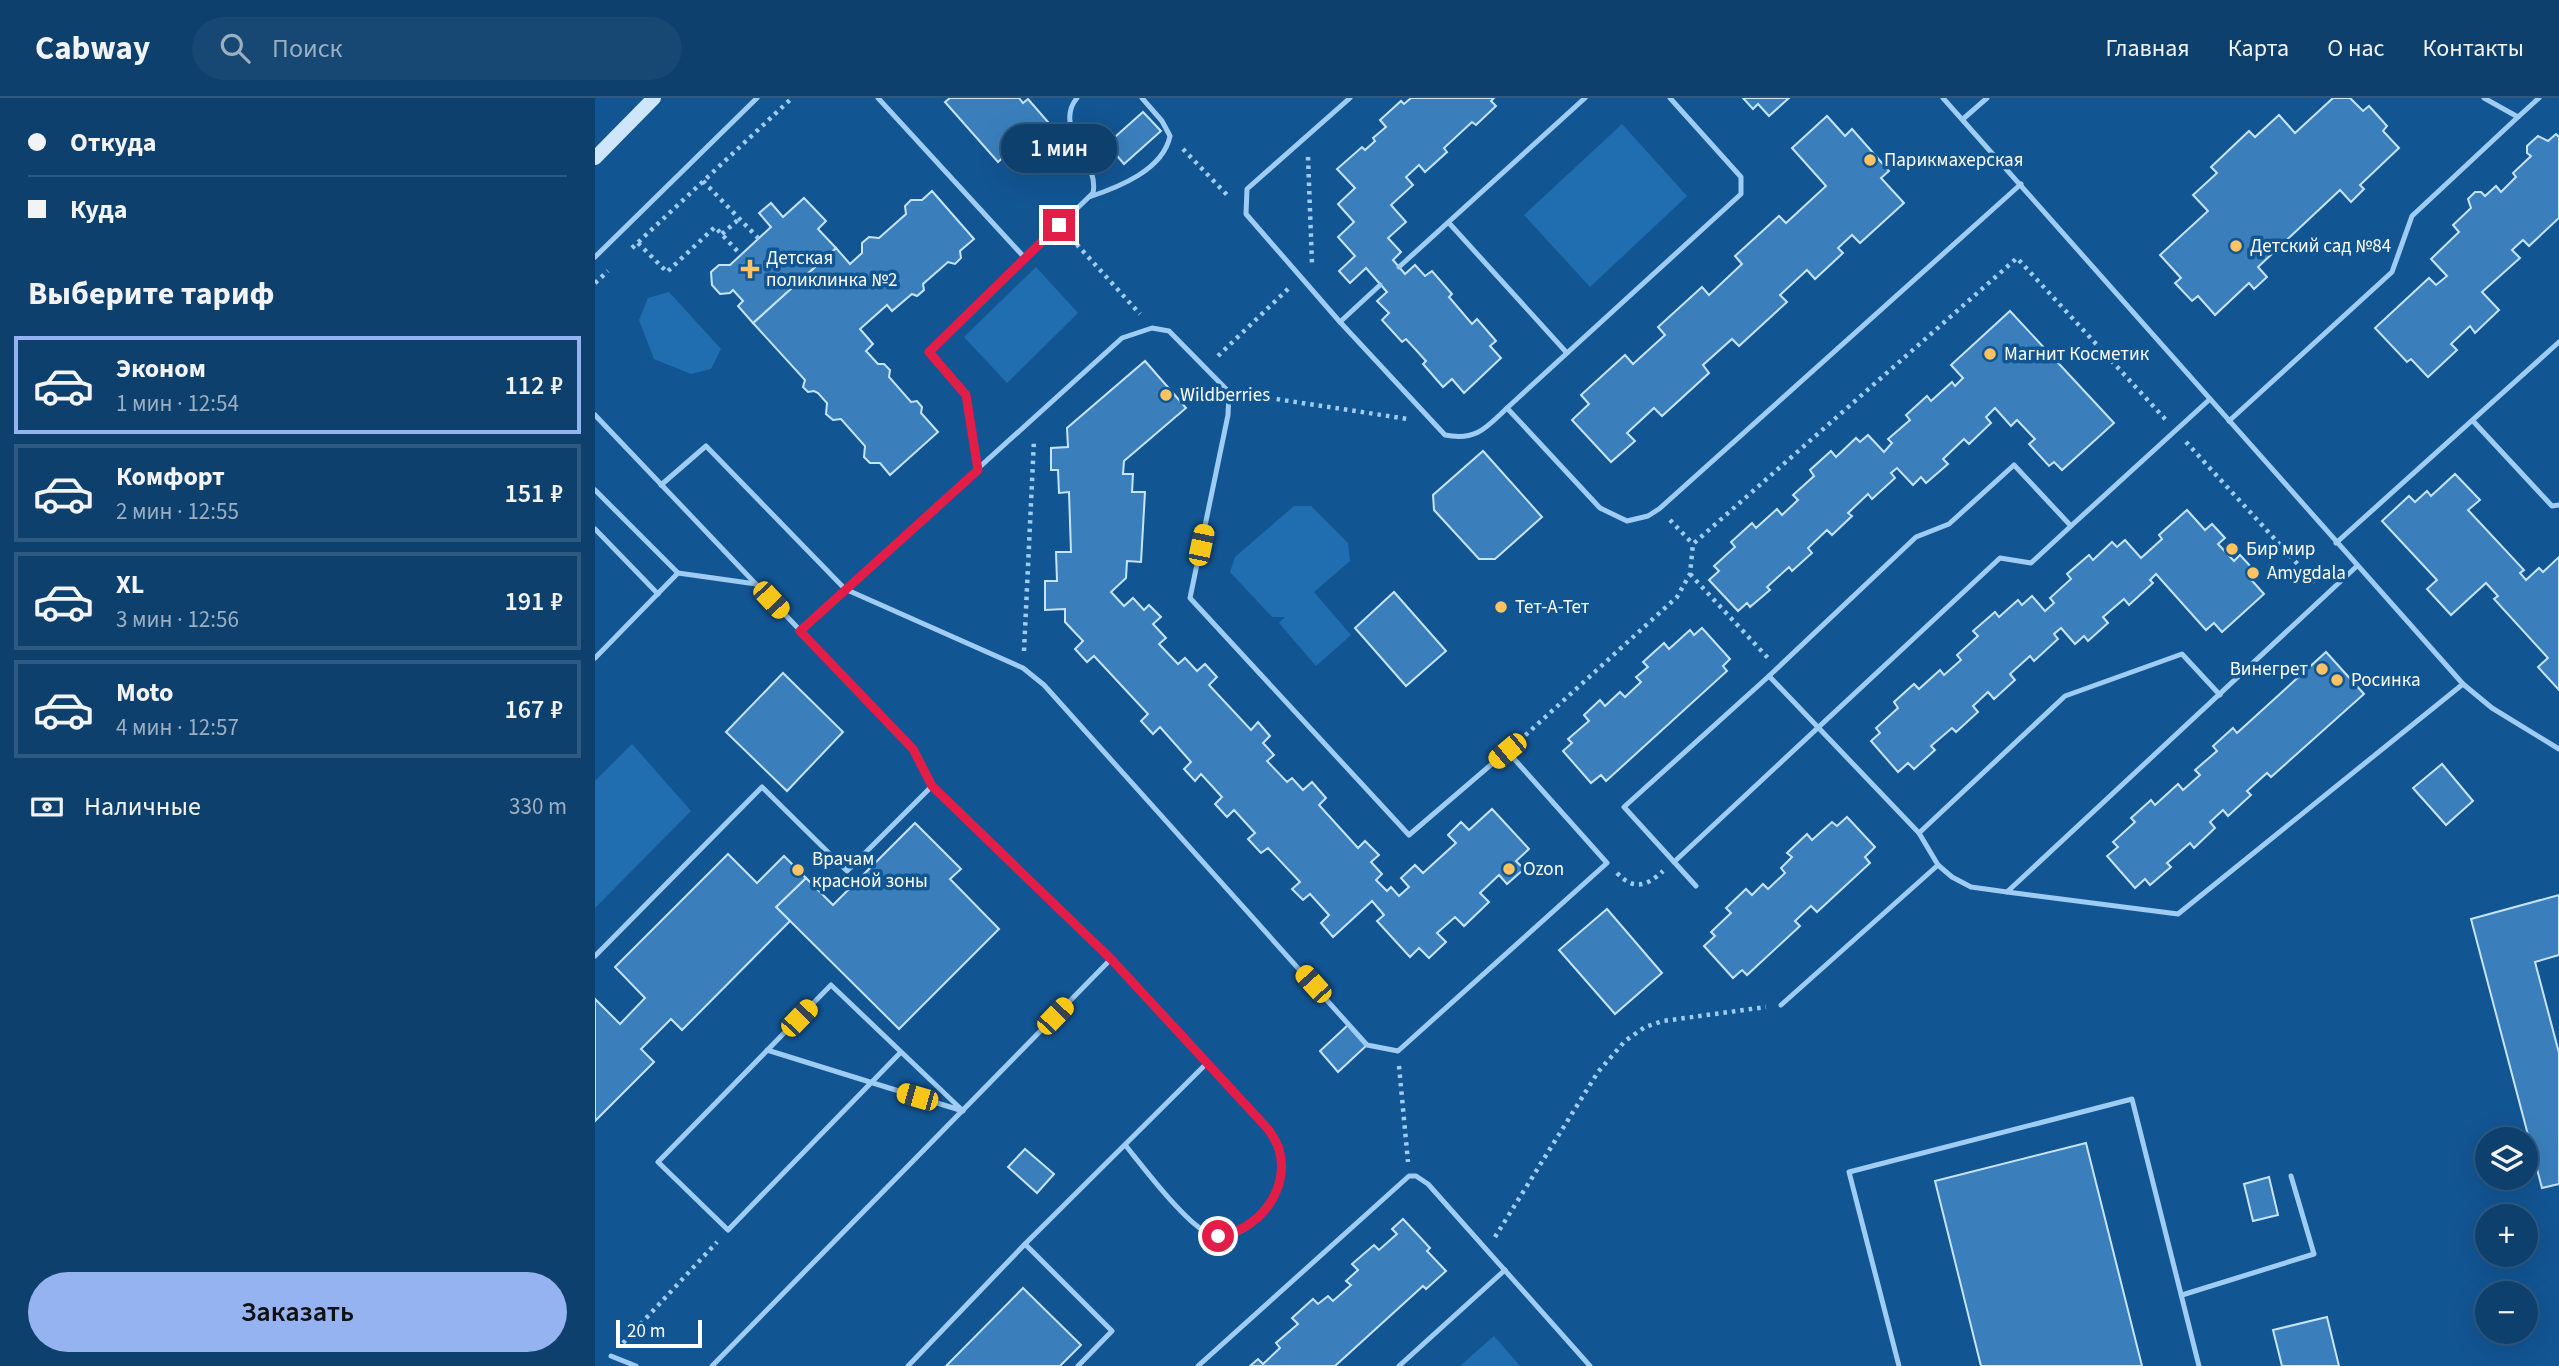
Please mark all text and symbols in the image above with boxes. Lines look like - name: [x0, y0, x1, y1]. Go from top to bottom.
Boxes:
- search box: [192, 17, 682, 80]
- text: Cabway: [35, 25, 150, 72]
- icon: search: [216, 29, 254, 67]
- text: Поиск: [272, 30, 342, 67]
- text: Главная: [2105, 31, 2190, 66]
- text: Карта: [2228, 31, 2289, 66]
- text: О нас: [2327, 31, 2384, 66]
- text: Контакты: [2422, 31, 2524, 66]
- callout: 1 мин: [1001, 123, 1117, 172]
- text: Откуда: [70, 124, 157, 161]
- text: 1 мин: [1030, 132, 1088, 165]
- place label: Парикмахерская: [1884, 147, 2023, 174]
- marker: Парикмахерская: [1862, 152, 1878, 168]
- text: Куда: [70, 191, 128, 228]
- route end: [1043, 209, 1075, 241]
- place label: Детский сад №84: [2250, 233, 2391, 260]
- marker: Детский сад №84: [2228, 238, 2244, 254]
- place label: Детская поликлинка №2: [766, 245, 898, 294]
- marker: Детская поликлинка №2: [740, 259, 760, 279]
- text: Выберите тариф: [28, 271, 275, 317]
- place label: Магнит Косметик: [2004, 341, 2150, 368]
- marker: Магнит Косметик: [1982, 346, 1998, 362]
- text: Эконом: [116, 350, 206, 387]
- icon: car: [32, 354, 95, 417]
- text: 112 ₽: [504, 367, 563, 404]
- place label: Wildberries: [1180, 382, 1270, 409]
- text: 1 мин · 12:54: [116, 387, 239, 420]
- marker: Wildberries: [1158, 387, 1174, 403]
- text: Комфорт: [116, 458, 225, 495]
- icon: car: [32, 462, 95, 525]
- text: 151 ₽: [504, 475, 563, 512]
- text: 2 мин · 12:55: [116, 495, 239, 528]
- car: [1187, 522, 1216, 568]
- place label: Бир мир: [2246, 536, 2315, 563]
- marker: Бир мир: [2224, 541, 2240, 557]
- place label: Amygdala: [2267, 560, 2346, 587]
- marker: Amygdala: [2245, 565, 2261, 581]
- text: XL: [116, 566, 144, 603]
- icon: car: [32, 570, 95, 633]
- car: [749, 577, 794, 623]
- text: 191 ₽: [504, 583, 563, 620]
- place label: Тет-А-Тет: [1515, 594, 1590, 621]
- marker: Тет-А-Тет: [1493, 599, 1509, 615]
- text: 3 мин · 12:56: [116, 603, 239, 636]
- place label: Винегрет: [2230, 656, 2308, 683]
- marker: Винегрет: [2314, 661, 2330, 677]
- place label: Росинка: [2351, 667, 2420, 694]
- marker: Росинка: [2329, 672, 2345, 688]
- text: Moto: [116, 674, 173, 711]
- icon: car: [32, 678, 95, 741]
- text: 167 ₽: [504, 691, 563, 728]
- text: 4 мин · 12:57: [116, 711, 239, 744]
- car: [1485, 729, 1530, 773]
- icon: cash: [28, 788, 66, 826]
- text: Наличные: [84, 788, 201, 825]
- text: 330 m: [509, 790, 567, 823]
- place label: Врачам красной зоны: [812, 846, 928, 895]
- place label: Ozon: [1523, 856, 1564, 883]
- marker: Ozon: [1501, 861, 1517, 877]
- marker: Врачам красной зоны: [790, 862, 806, 878]
- car: [1292, 961, 1335, 1007]
- car: [1033, 994, 1078, 1038]
- car: [777, 996, 822, 1040]
- car: [894, 1081, 941, 1113]
- map controls: [2475, 1127, 2538, 1344]
- button: layers: [2475, 1127, 2538, 1190]
- button: +: [2475, 1204, 2538, 1267]
- route start: [1202, 1220, 1234, 1252]
- button: Заказать: [28, 1272, 567, 1352]
- button: −: [2475, 1281, 2538, 1344]
- scale bar: [616, 1317, 702, 1349]
- text: 20 m: [627, 1318, 665, 1345]

